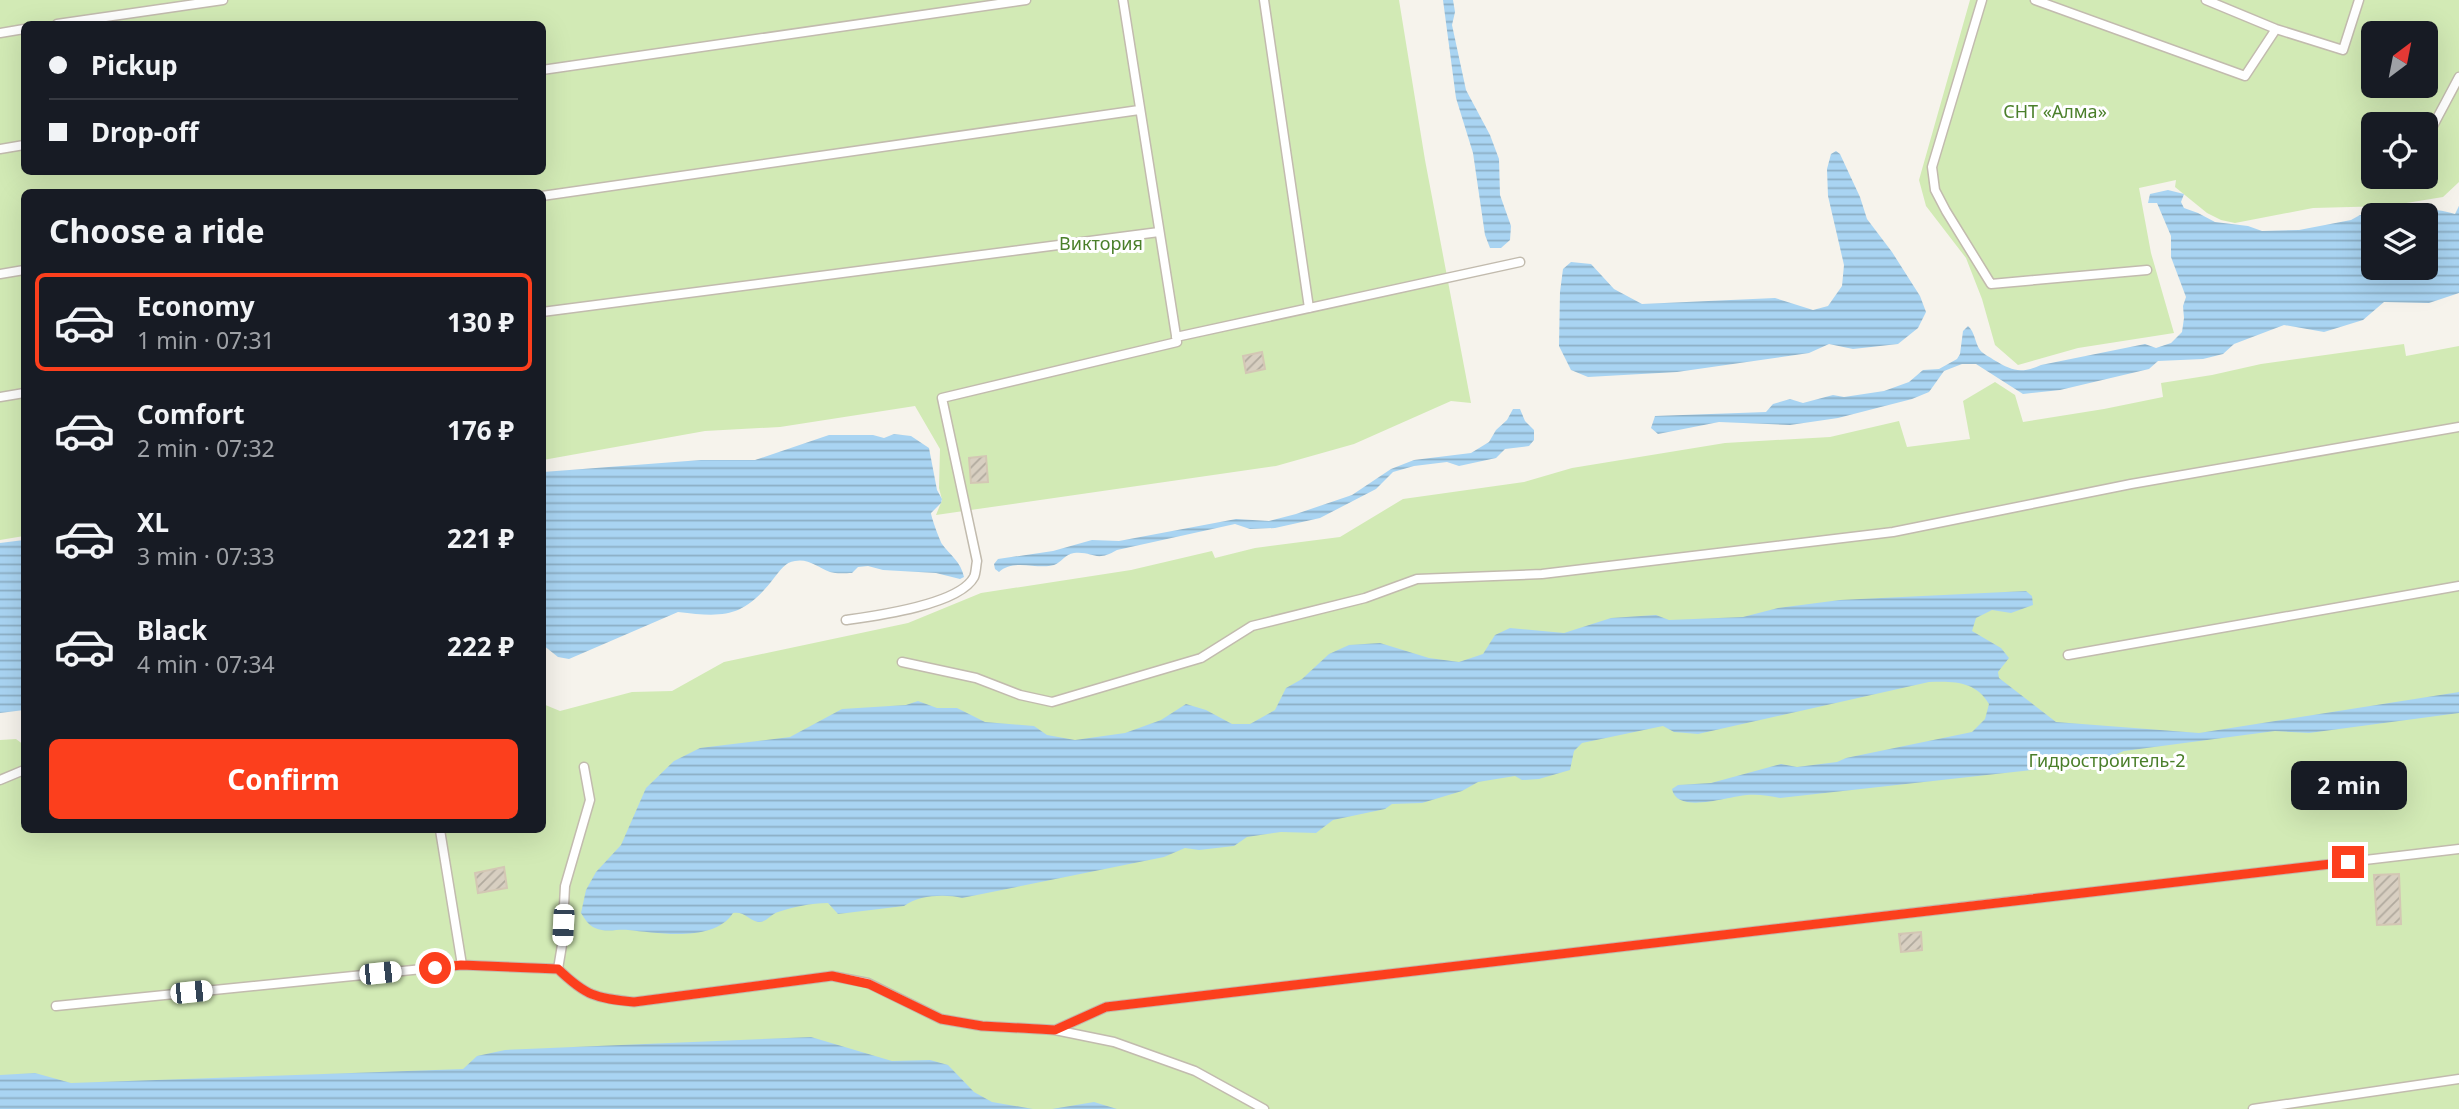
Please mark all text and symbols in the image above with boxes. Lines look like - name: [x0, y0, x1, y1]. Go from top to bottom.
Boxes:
- north arrow: [2361, 21, 2438, 98]
- map controls: [2361, 21, 2438, 280]
- text: Pickup: [91, 47, 178, 83]
- park label: СНТ «Алма»: [2003, 99, 2107, 123]
- button: locate: [2361, 112, 2438, 189]
- text: Drop-off: [91, 114, 198, 150]
- button: layers: [2361, 203, 2438, 280]
- text: Choose a ride: [49, 209, 265, 252]
- park label: Виктория: [1059, 231, 1143, 255]
- text: Economy: [137, 288, 255, 324]
- icon: car: [53, 291, 116, 354]
- text: 130 ₽: [447, 304, 514, 340]
- text: 1 min · 07:31: [137, 324, 275, 356]
- text: Comfort: [137, 396, 245, 432]
- icon: car: [53, 399, 116, 462]
- text: 176 ₽: [447, 412, 514, 448]
- text: 2 min · 07:32: [137, 432, 275, 464]
- text: XL: [137, 504, 169, 540]
- icon: car: [53, 507, 116, 570]
- text: 221 ₽: [447, 520, 514, 556]
- text: 3 min · 07:33: [137, 540, 275, 572]
- text: Black: [137, 612, 207, 648]
- icon: car: [53, 615, 116, 678]
- text: 222 ₽: [447, 628, 514, 664]
- text: 4 min · 07:34: [137, 648, 275, 680]
- button: Confirm: [49, 739, 518, 819]
- park label: Гидростроитель-2: [2029, 748, 2186, 772]
- callout: 2 min: [2290, 760, 2406, 810]
- text: 2 min: [2317, 769, 2381, 801]
- route end: [2332, 846, 2364, 878]
- car: [552, 903, 575, 947]
- route start: [419, 952, 451, 984]
- car: [359, 960, 402, 986]
- car: [170, 979, 213, 1005]

